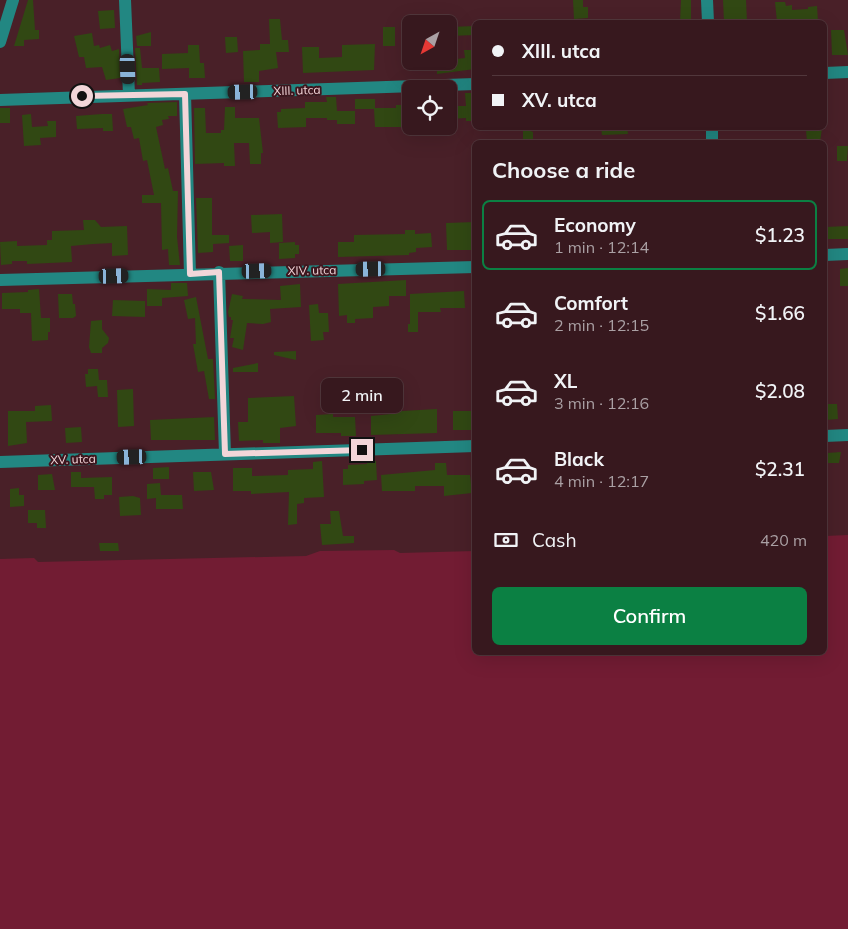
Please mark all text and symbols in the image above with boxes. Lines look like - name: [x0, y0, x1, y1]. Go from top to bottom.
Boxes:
- north arrow: [402, 15, 458, 70]
- map controls: [402, 15, 457, 135]
- text: XIII. utca: [522, 39, 601, 63]
- car: [119, 54, 136, 84]
- button: locate: [402, 80, 457, 135]
- street label: XIII. utca: [273, 82, 321, 98]
- car: [227, 84, 258, 100]
- route start: [71, 85, 93, 107]
- text: XV. utca: [522, 88, 597, 112]
- text: Choose a ride: [492, 156, 635, 184]
- icon: car: [494, 213, 539, 258]
- text: Economy: [554, 213, 636, 237]
- text: $1.23: [755, 223, 805, 247]
- text: 1 min · 12:14: [554, 237, 649, 257]
- car: [355, 261, 386, 277]
- street label: XIV. utca: [288, 262, 336, 278]
- car: [241, 263, 272, 279]
- car: [98, 268, 129, 284]
- icon: car: [494, 291, 539, 336]
- text: Comfort: [554, 291, 628, 315]
- text: $1.66: [755, 301, 805, 325]
- text: 2 min · 12:15: [554, 315, 649, 335]
- icon: car: [494, 369, 539, 414]
- text: XL: [554, 369, 577, 393]
- callout: 2 min: [321, 378, 403, 412]
- text: $2.08: [755, 379, 805, 403]
- text: 2 min: [341, 385, 383, 405]
- text: 3 min · 12:16: [554, 393, 649, 413]
- route end: [351, 439, 373, 461]
- icon: car: [494, 447, 539, 492]
- text: Black: [554, 447, 604, 471]
- car: [116, 449, 147, 465]
- street label: XV. utca: [50, 451, 96, 467]
- text: $2.31: [755, 457, 805, 481]
- text: 4 min · 12:17: [554, 471, 649, 491]
- icon: cash: [492, 526, 520, 554]
- text: Cash: [532, 528, 577, 552]
- text: 420 m: [760, 530, 807, 550]
- button: Confirm: [492, 587, 807, 645]

